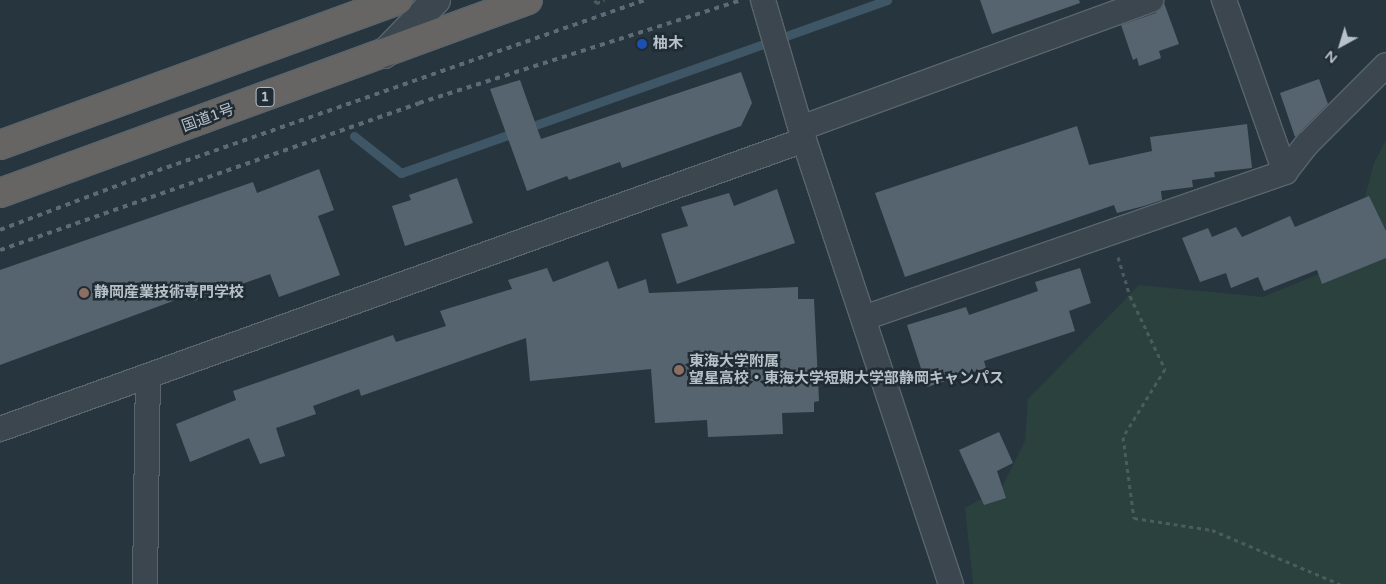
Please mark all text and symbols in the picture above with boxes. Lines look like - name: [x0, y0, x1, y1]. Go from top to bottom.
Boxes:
- north arrow: [1316, 20, 1366, 70]
- place label: 柚木: [653, 35, 683, 53]
- marker: 柚木: [635, 37, 649, 51]
- text: N: [1322, 47, 1341, 67]
- road number: 1: [255, 85, 275, 108]
- street label: 国道1号: [179, 100, 237, 136]
- place label: 静岡産業技術専門学校: [94, 284, 244, 302]
- marker: 静岡産業技術専門学校: [78, 287, 90, 299]
- place label: 東海大学附属 望星高校・東海大学短期大学部静岡キャンパス: [689, 352, 1004, 387]
- marker: 東海大学附属 望星高校・東海大学短期大学部静岡キャンパス: [673, 364, 685, 376]

